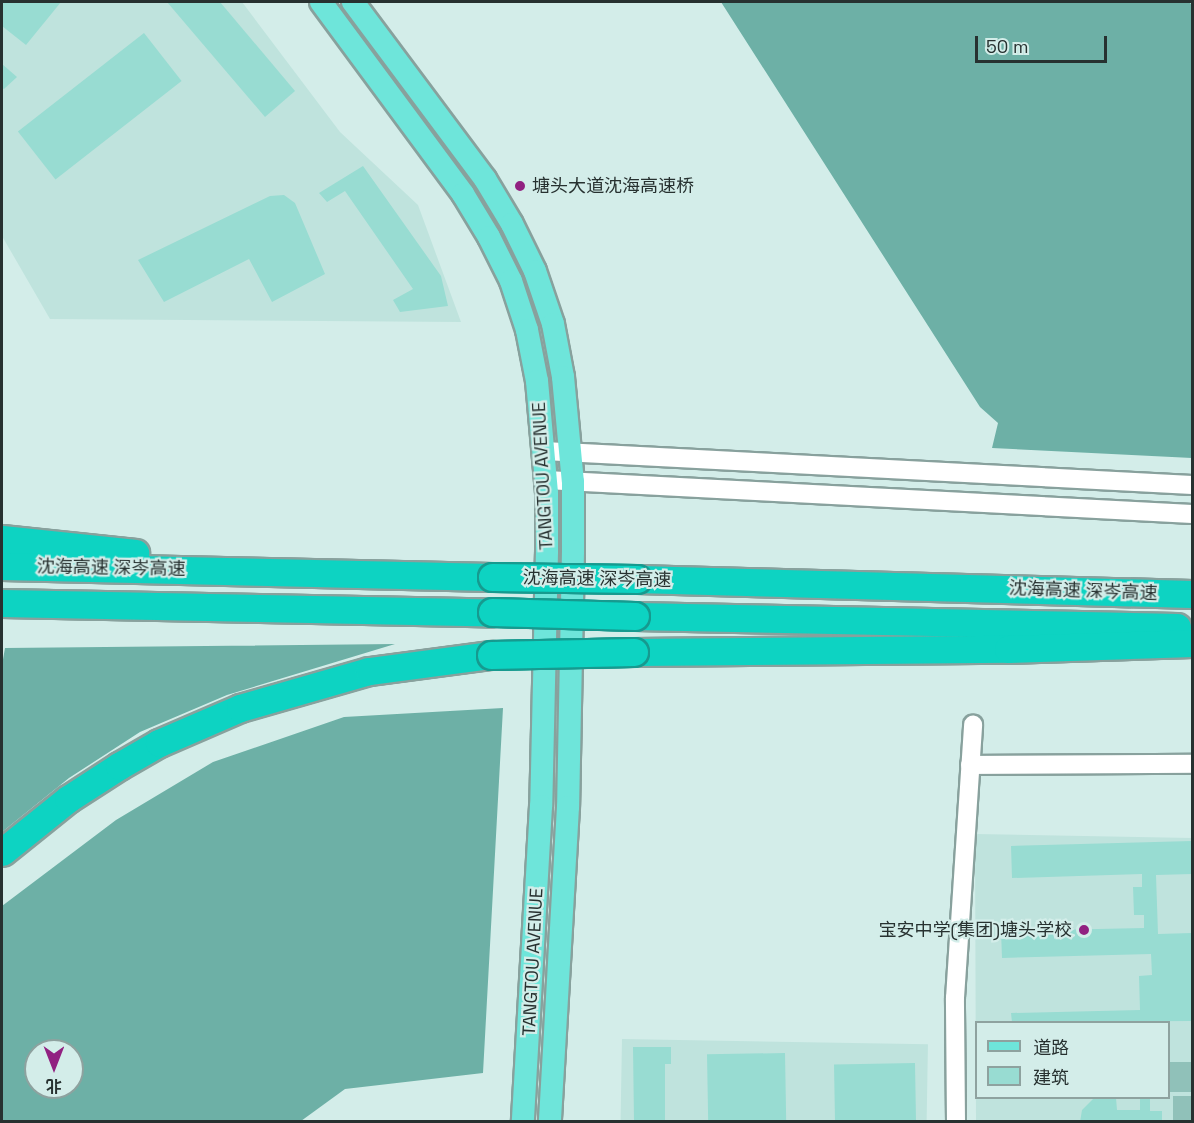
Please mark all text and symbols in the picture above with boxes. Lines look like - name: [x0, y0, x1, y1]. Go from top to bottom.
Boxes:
- scale bar: [978, 24, 1110, 62]
- text: 50 m: [986, 35, 1028, 58]
- place label: 塘头大道沈海高速桥: [532, 175, 694, 197]
- marker: 塘头大道沈海高速桥: [513, 179, 527, 193]
- street label: TANGTOU AVENUE: [528, 401, 558, 551]
- street label: 沈海高速 深岑高速: [37, 556, 185, 580]
- street label: 沈海高速 深岑高速: [523, 567, 671, 591]
- street label: 沈海高速 深岑高速: [1008, 578, 1158, 604]
- street label: TANGTOU AVENUE: [518, 887, 548, 1037]
- place label: 宝安中学(集团)塘头学校: [878, 919, 1072, 941]
- marker: 宝安中学(集团)塘头学校: [1077, 923, 1091, 937]
- legend: [975, 1021, 1170, 1099]
- text: 道路: [1033, 1036, 1069, 1059]
- north arrow: [24, 1039, 84, 1099]
- text: 建筑: [1033, 1066, 1069, 1089]
- text: 北: [46, 1075, 62, 1096]

